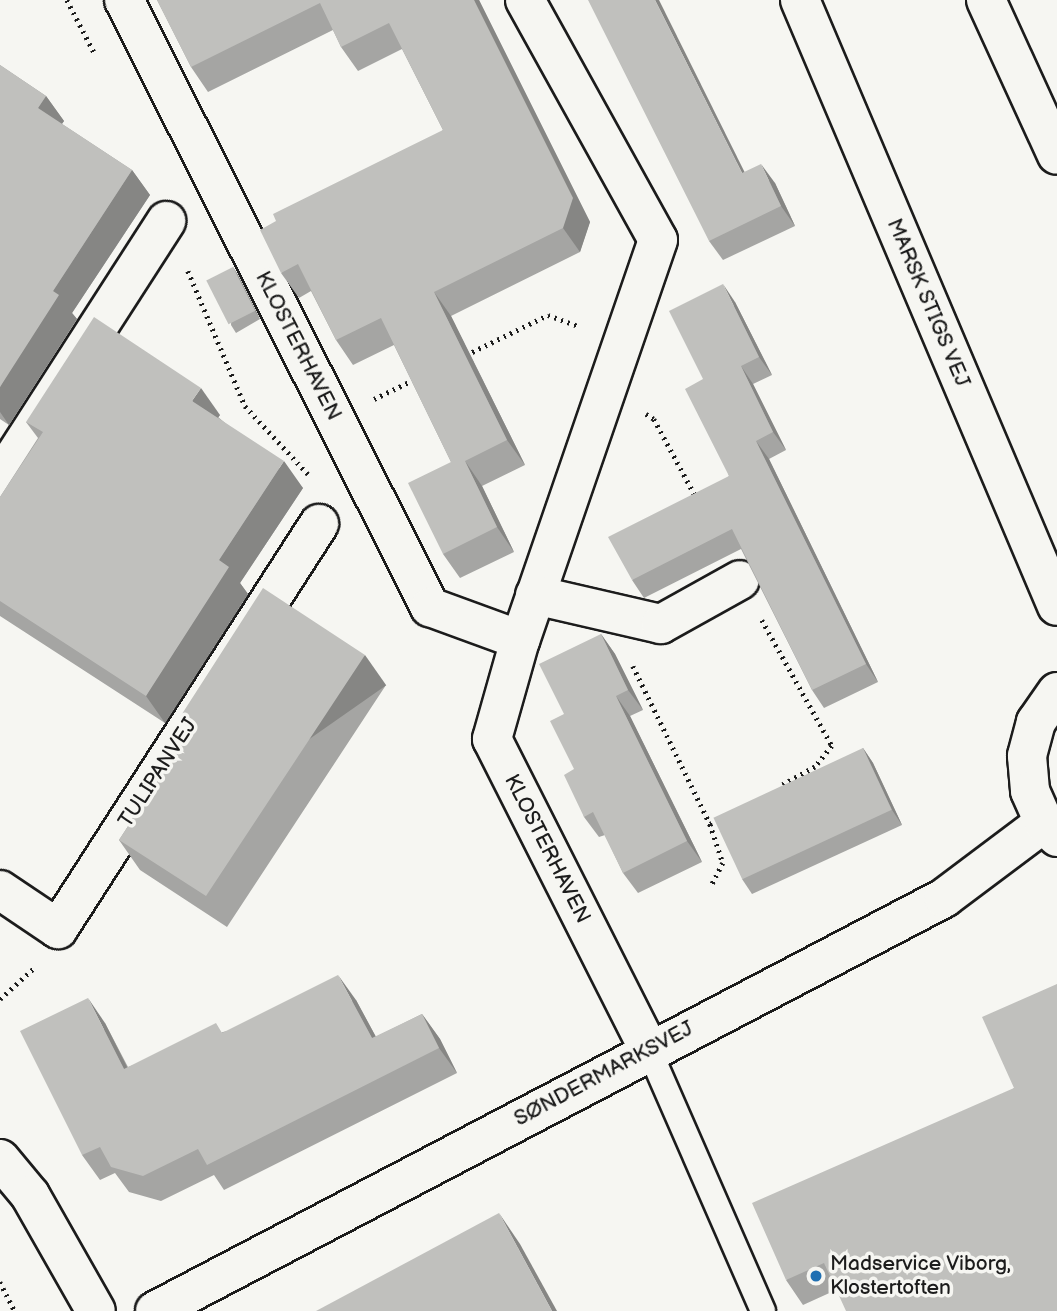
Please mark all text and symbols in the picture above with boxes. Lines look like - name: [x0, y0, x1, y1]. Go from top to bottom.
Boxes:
- street label: MARSK STIGS VEJ: [881, 215, 975, 391]
- street label: KLOSTERHAVEN: [250, 267, 346, 425]
- street label: TULIPANVEJ: [113, 714, 203, 832]
- street label: KLOSTERHAVEN: [499, 770, 595, 928]
- street label: SØNDERMARKSVEJ: [510, 1016, 698, 1132]
- place label: Madservice Viborg, Klostertoften: [830, 1251, 1012, 1301]
- marker: Madservice Viborg, Klostertoften: [808, 1268, 824, 1284]

